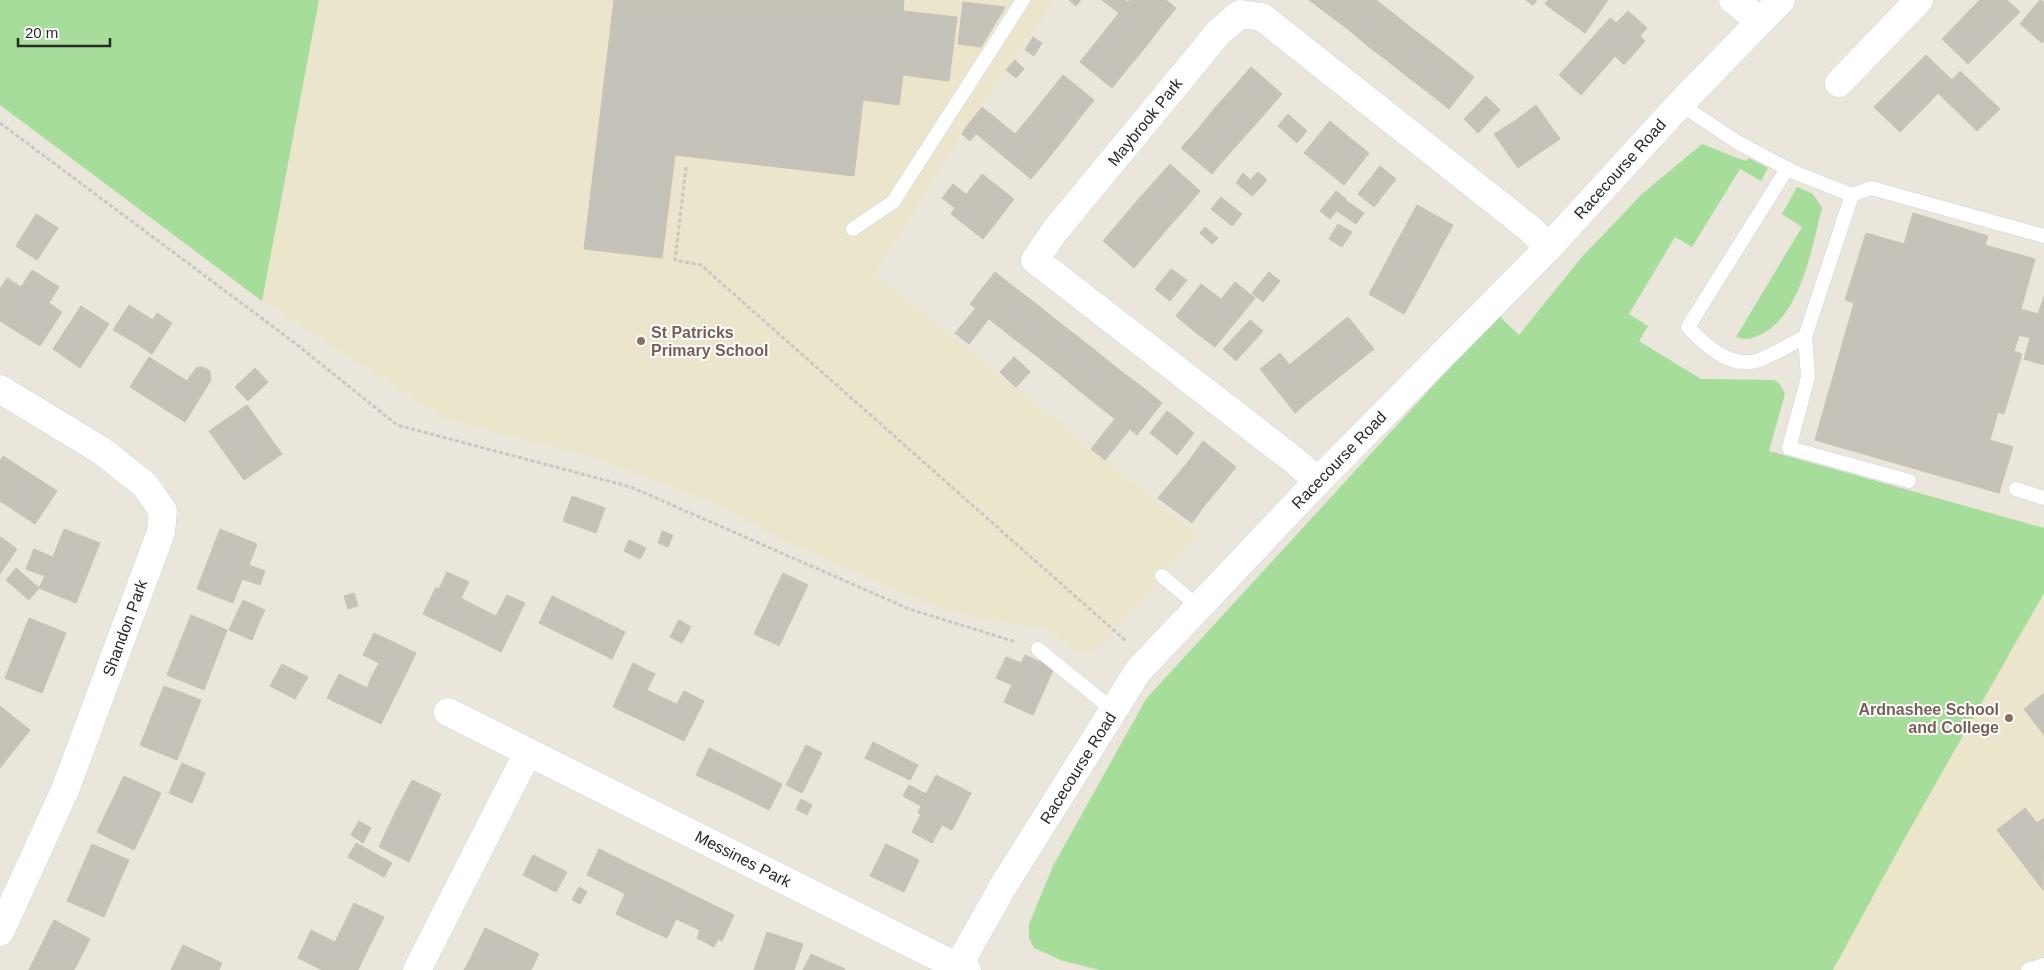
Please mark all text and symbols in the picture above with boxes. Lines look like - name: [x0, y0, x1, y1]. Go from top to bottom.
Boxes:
- scale bar: [18, 15, 110, 47]
- text: 20 m: [25, 24, 58, 41]
- street label: Maybrook Park: [1105, 74, 1186, 169]
- street label: Racecourse Road: [1571, 116, 1669, 222]
- place label: St Patricks Primary School: [651, 324, 768, 359]
- marker: St Patricks Primary School: [635, 335, 647, 347]
- street label: Racecourse Road: [1288, 408, 1390, 512]
- street label: Shandon Park: [100, 577, 151, 679]
- place label: Ardnashee School and College: [1859, 701, 1999, 736]
- street label: Racecourse Road: [1037, 709, 1119, 827]
- marker: Ardnashee School and College: [2003, 712, 2015, 724]
- street label: Messines Park: [692, 828, 794, 891]

